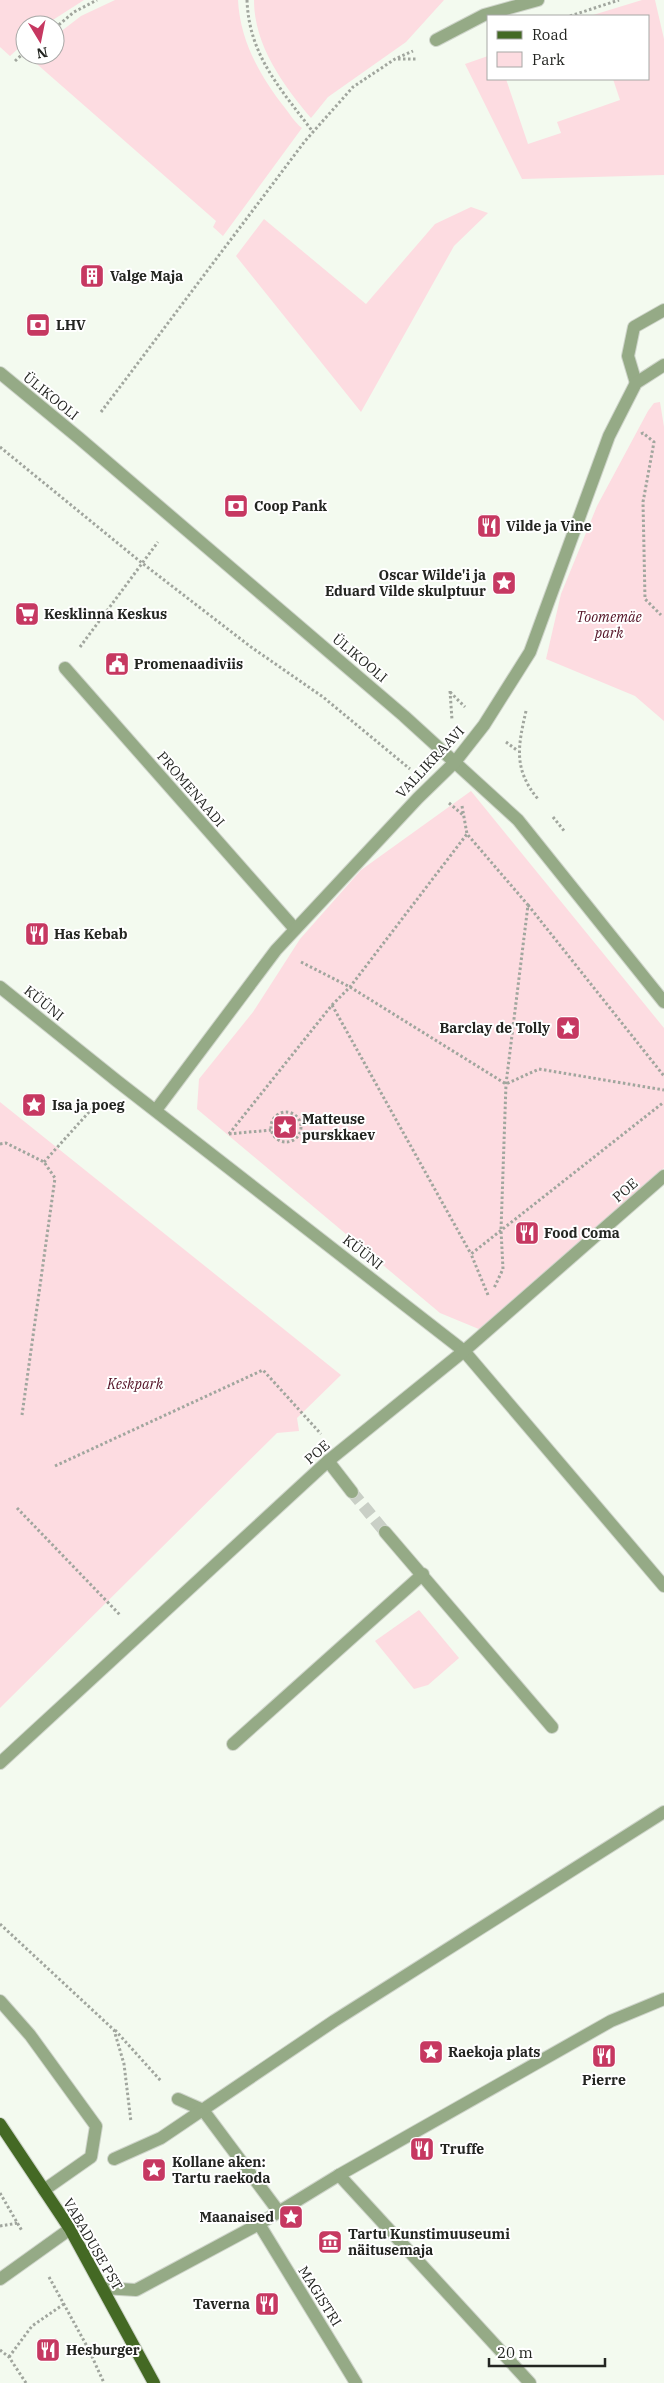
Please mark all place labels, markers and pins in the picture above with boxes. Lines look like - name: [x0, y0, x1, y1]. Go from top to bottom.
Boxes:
- building icon: Valge Maja: [79, 263, 105, 289]
- place label: Valge Maja: [110, 267, 183, 285]
- bank icon: LHV: [25, 312, 51, 338]
- place label: LHV: [56, 316, 86, 334]
- bank icon: Coop Pank: [223, 493, 249, 519]
- place label: Coop Pank: [254, 497, 327, 515]
- restaurant icon: Vilde ja Vine: [476, 513, 502, 539]
- place label: Vilde ja Vine: [506, 517, 592, 535]
- place label: Oscar Wilde'i ja Eduard Vilde skulptuur: [325, 566, 486, 600]
- place icon: Oscar Wilde'i ja Eduard Vilde skulptuur: [491, 570, 517, 596]
- supermarket icon: Kesklinna Keskus: [14, 601, 40, 627]
- place label: Kesklinna Keskus: [44, 605, 167, 623]
- public building icon: Promenaadiviis: [104, 651, 130, 677]
- place label: Promenaadiviis: [134, 655, 243, 673]
- restaurant icon: Has Kebab: [24, 921, 50, 947]
- place label: Has Kebab: [54, 925, 128, 943]
- place icon: Barclay de Tolly: [555, 1015, 581, 1041]
- place label: Barclay de Tolly: [439, 1019, 550, 1037]
- place icon: Isa ja poeg: [21, 1092, 47, 1118]
- place label: Isa ja poeg: [52, 1096, 126, 1114]
- place label: Matteuse purskkaev: [302, 1110, 375, 1144]
- place icon: Matteuse purskkaev: [272, 1114, 298, 1140]
- restaurant icon: Food Coma: [514, 1220, 540, 1246]
- place label: Food Coma: [544, 1224, 620, 1242]
- place icon: Raekoja plats: [418, 2039, 444, 2065]
- place label: Raekoja plats: [448, 2043, 540, 2061]
- restaurant icon: Pierre: [591, 2043, 617, 2069]
- place label: Pierre: [582, 2071, 626, 2089]
- restaurant icon: Truffe: [409, 2136, 435, 2162]
- place label: Truffe: [440, 2140, 484, 2158]
- place label: Kollane aken: Tartu raekoda: [172, 2153, 270, 2187]
- place icon: Kollane aken: Tartu raekoda: [141, 2157, 167, 2183]
- place icon: Maanaised: [278, 2204, 304, 2230]
- place label: Maanaised: [200, 2208, 274, 2226]
- place label: Tartu Kunstimuuseumi näitusemaja: [348, 2225, 510, 2259]
- museum icon: Tartu Kunstimuuseumi näitusemaja: [317, 2229, 343, 2255]
- restaurant icon: Taverna: [254, 2291, 280, 2317]
- place label: Taverna: [193, 2295, 250, 2313]
- restaurant icon: Hesburger: [35, 2337, 61, 2363]
- place label: Hesburger: [66, 2341, 140, 2359]

